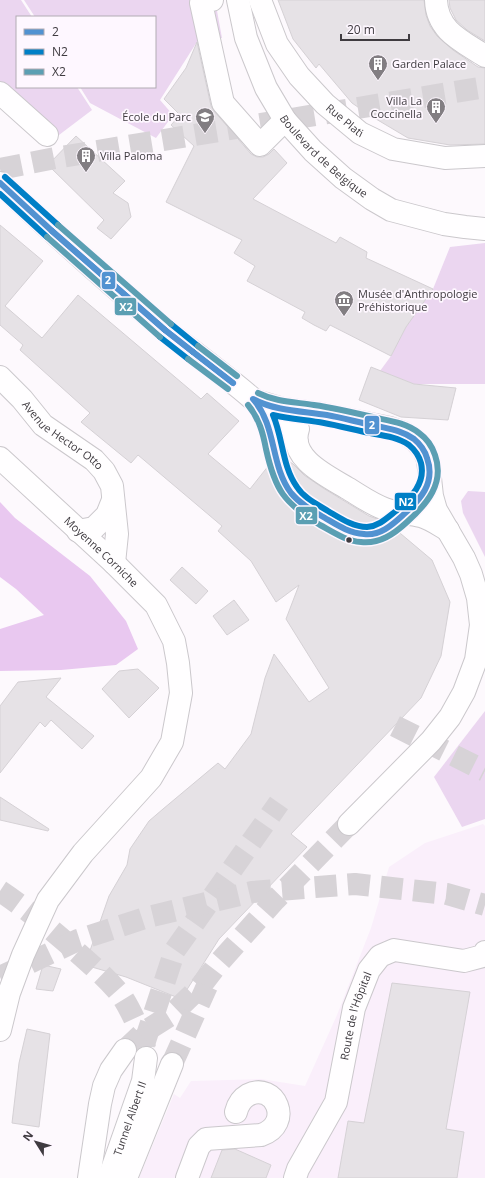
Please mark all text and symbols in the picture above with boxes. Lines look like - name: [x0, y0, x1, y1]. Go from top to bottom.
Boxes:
- legend: [16, 16, 156, 88]
- scale bar: [341, 16, 409, 42]
- text: 20 m: [347, 21, 375, 38]
- text: 2: [52, 23, 59, 40]
- text: N2: [52, 43, 68, 60]
- building icon: Garden Palace: [367, 53, 389, 81]
- place label: Garden Palace: [392, 56, 466, 71]
- text: X2: [52, 63, 66, 80]
- place label: Villa La Coccinella: [371, 93, 422, 121]
- building icon: Villa La Coccinella: [425, 96, 447, 124]
- street label: Rue Plati: [323, 100, 366, 140]
- school or university icon: École du Parc: [194, 106, 216, 134]
- place label: École du Parc: [122, 109, 191, 124]
- street label: Boulevard de Belgique: [277, 112, 371, 201]
- building icon: Villa Paloma: [75, 145, 97, 173]
- place label: Villa Paloma: [100, 148, 162, 163]
- line badge: 2: [101, 271, 116, 290]
- text: 2: [105, 272, 111, 287]
- place label: Musée d'Anthropologie Préhistorique: [358, 286, 477, 314]
- museum icon: Musée d'Anthropologie Préhistorique: [333, 289, 355, 317]
- line badge: X2: [114, 297, 137, 316]
- text: X2: [119, 299, 133, 314]
- street label: Avenue Hector Otto: [19, 397, 107, 473]
- line badge: 2: [364, 415, 380, 435]
- text: 2: [369, 417, 375, 432]
- line badge: N2: [394, 492, 417, 511]
- text: N2: [398, 494, 414, 509]
- line badge: X2: [295, 506, 318, 525]
- text: X2: [299, 508, 313, 523]
- street label: Moyenne Corniche: [61, 513, 142, 590]
- unlabelled marker: [344, 535, 354, 545]
- street label: Route de l'Hôpital: [336, 969, 375, 1061]
- street label: Tunnel Albert II: [109, 1079, 149, 1158]
- north arrow: [16, 1122, 56, 1162]
- text: N: [19, 1128, 36, 1144]

